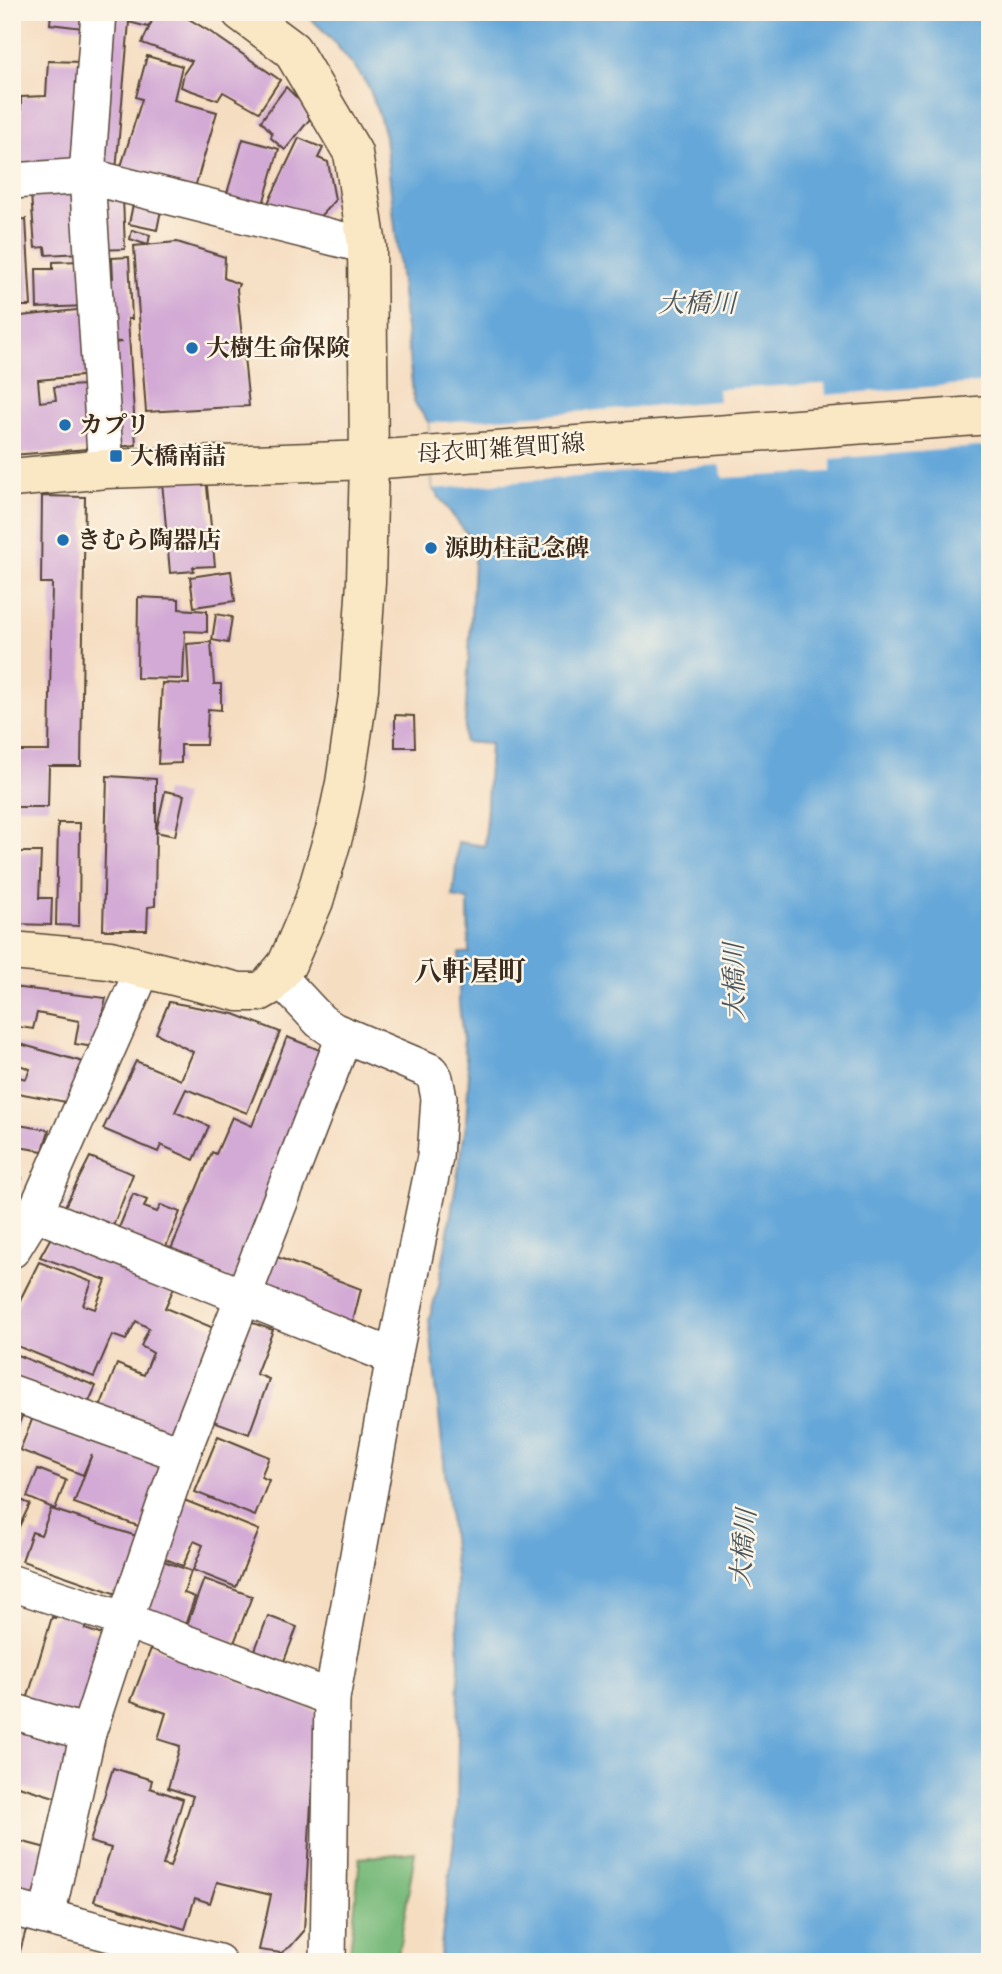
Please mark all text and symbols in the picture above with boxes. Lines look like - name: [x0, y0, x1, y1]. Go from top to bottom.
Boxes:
- water label: 大橋川: [658, 288, 739, 320]
- place label: 大樹生命保険: [206, 333, 350, 364]
- marker: 大樹生命保険: [184, 340, 200, 356]
- place label: カプリ: [79, 410, 150, 441]
- marker: カプリ: [57, 417, 73, 433]
- street label: 母衣町雑賀町線: [416, 428, 586, 470]
- place label: 大橋南詰: [130, 441, 226, 472]
- marker: 大橋南詰: [108, 448, 124, 464]
- place label: きむら陶器店: [77, 525, 221, 556]
- marker: きむら陶器店: [55, 532, 71, 548]
- place label: 源助柱記念碑: [445, 533, 589, 564]
- marker: 源助柱記念碑: [423, 540, 439, 556]
- water label: 大橋川: [718, 940, 752, 1021]
- district label: 八軒屋町: [414, 955, 526, 990]
- water label: 大橋川: [725, 1505, 764, 1588]

